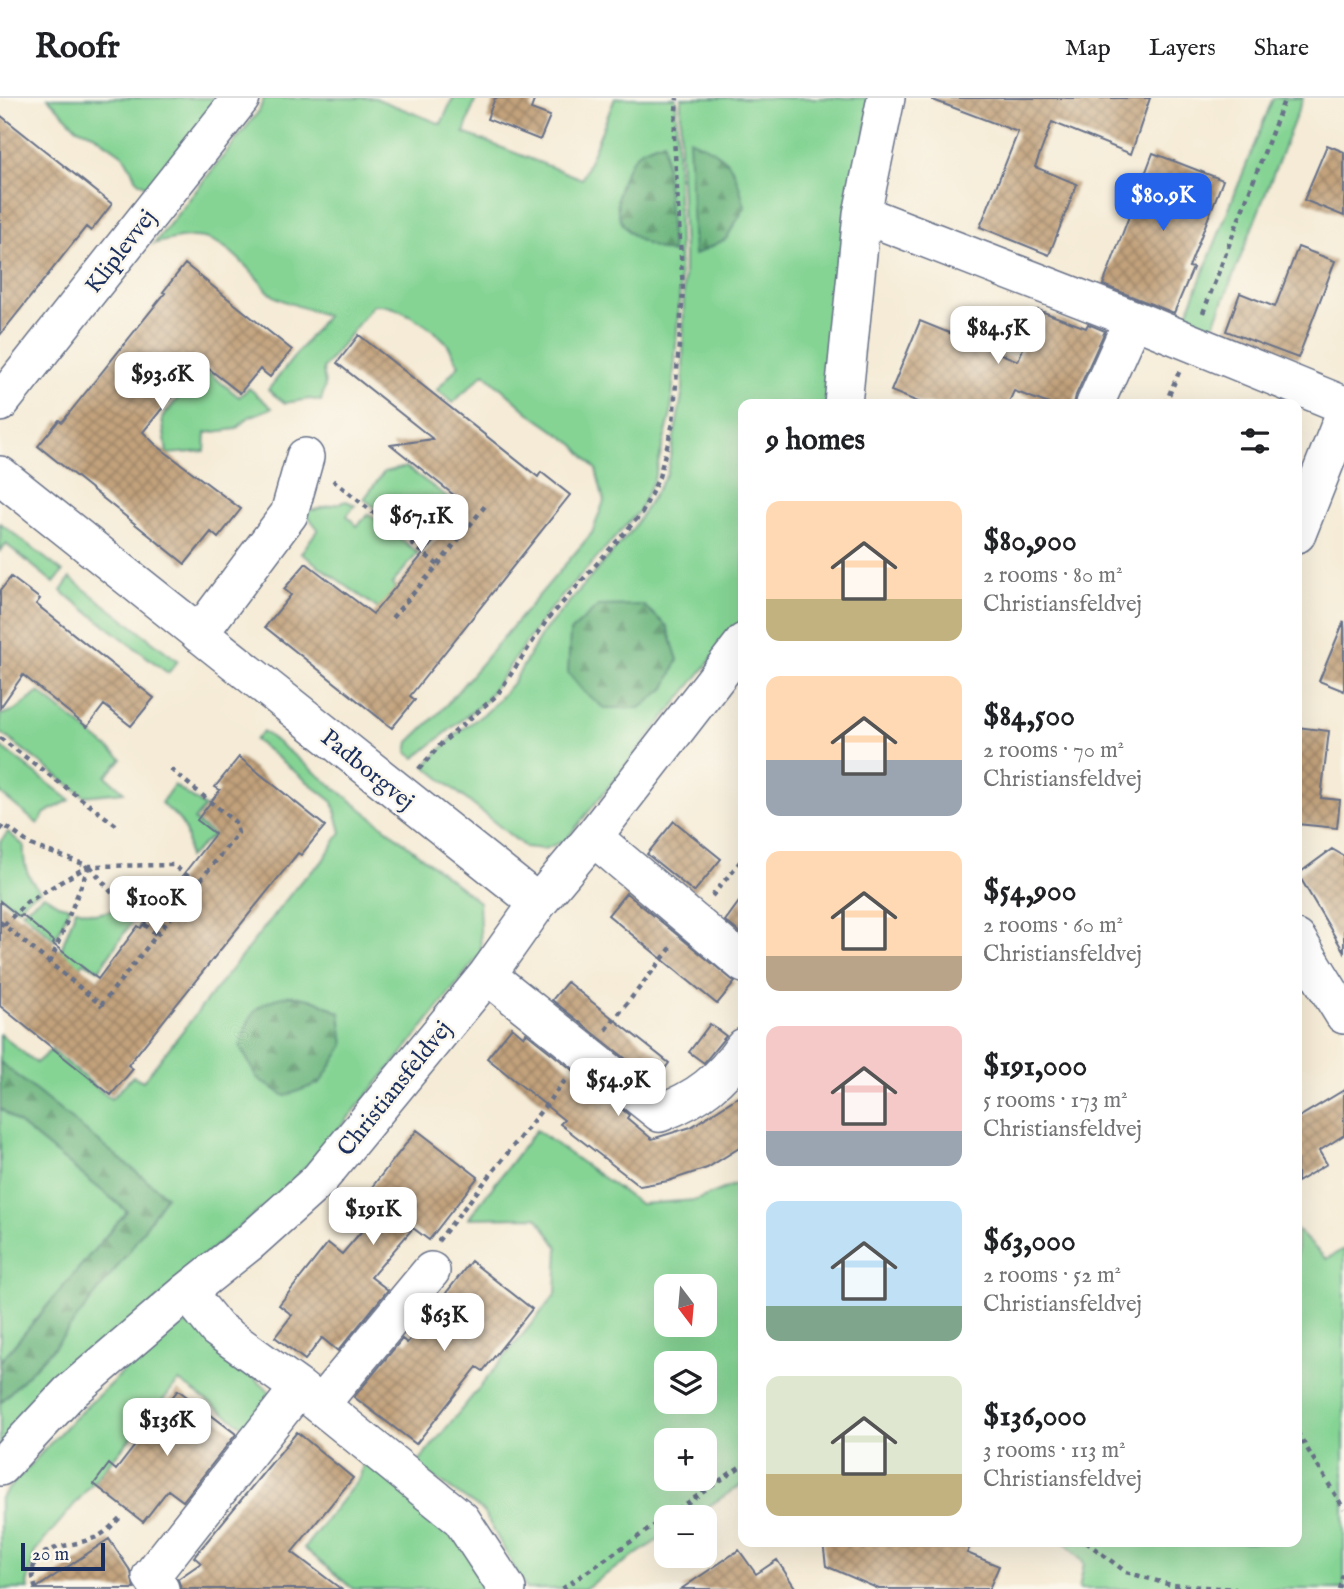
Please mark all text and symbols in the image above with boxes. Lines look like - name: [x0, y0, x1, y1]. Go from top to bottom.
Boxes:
- text: Roofr: [35, 27, 120, 69]
- text: Map: [1065, 33, 1111, 64]
- text: Layers: [1149, 33, 1216, 64]
- text: Share: [1254, 33, 1309, 64]
- pin: $80.9K: [1106, 174, 1220, 233]
- text: $80.9K: [1131, 181, 1195, 210]
- street label: Kliplevvej: [79, 204, 164, 300]
- pin: $84.5K: [941, 306, 1055, 366]
- text: $84.5K: [966, 314, 1030, 343]
- pin: $93.6K: [105, 352, 219, 412]
- text: $93.6K: [131, 360, 193, 389]
- text: 9 homes: [766, 422, 865, 460]
- icon: filters: [1236, 422, 1274, 460]
- pin: $67.1K: [364, 494, 478, 554]
- text: $67.1K: [389, 502, 453, 531]
- text: $80,900: [983, 523, 1077, 561]
- icon: home: [822, 529, 906, 613]
- text: 2 rooms · 80 m²: [983, 561, 1123, 590]
- text: Christiansfeldvej: [983, 590, 1142, 619]
- text: $84,500: [983, 698, 1075, 736]
- icon: home: [822, 704, 906, 788]
- street label: Padborgvej: [314, 723, 420, 817]
- text: 2 rooms · 70 m²: [983, 736, 1124, 765]
- text: Christiansfeldvej: [983, 765, 1142, 794]
- text: $54,900: [983, 873, 1076, 911]
- pin: $100K: [107, 876, 205, 936]
- icon: home: [822, 879, 906, 963]
- text: $100K: [126, 884, 186, 913]
- text: 2 rooms · 60 m²: [983, 911, 1123, 940]
- text: Christiansfeldvej: [983, 940, 1142, 969]
- street label: Christiansfeldvej: [331, 1015, 459, 1163]
- text: $191,000: [983, 1048, 1087, 1086]
- icon: home: [822, 1054, 906, 1138]
- pin: $54.9K: [561, 1058, 675, 1118]
- text: $54.9K: [586, 1066, 650, 1095]
- text: 5 rooms · 173 m²: [983, 1086, 1128, 1115]
- text: Christiansfeldvej: [983, 1115, 1142, 1144]
- pin: $191K: [324, 1188, 422, 1247]
- text: $191K: [345, 1195, 401, 1224]
- text: $63,000: [983, 1223, 1076, 1261]
- icon: home: [822, 1229, 906, 1313]
- text: 2 rooms · 52 m²: [983, 1261, 1121, 1290]
- north arrow: [654, 1274, 718, 1337]
- map controls: [654, 1274, 717, 1568]
- text: Christiansfeldvej: [983, 1290, 1142, 1319]
- pin: $63K: [403, 1294, 485, 1353]
- text: $63K: [420, 1301, 468, 1330]
- button: layers: [654, 1351, 717, 1414]
- pin: $136K: [118, 1398, 216, 1458]
- text: $136,000: [983, 1398, 1087, 1436]
- icon: home: [822, 1404, 906, 1488]
- text: $136K: [139, 1406, 195, 1435]
- button: +: [654, 1428, 717, 1491]
- text: 3 rooms · 113 m²: [983, 1436, 1126, 1465]
- text: Christiansfeldvej: [983, 1465, 1142, 1494]
- button: −: [654, 1505, 717, 1568]
- scale bar: [21, 1540, 105, 1572]
- text: 20 m: [32, 1543, 69, 1567]

